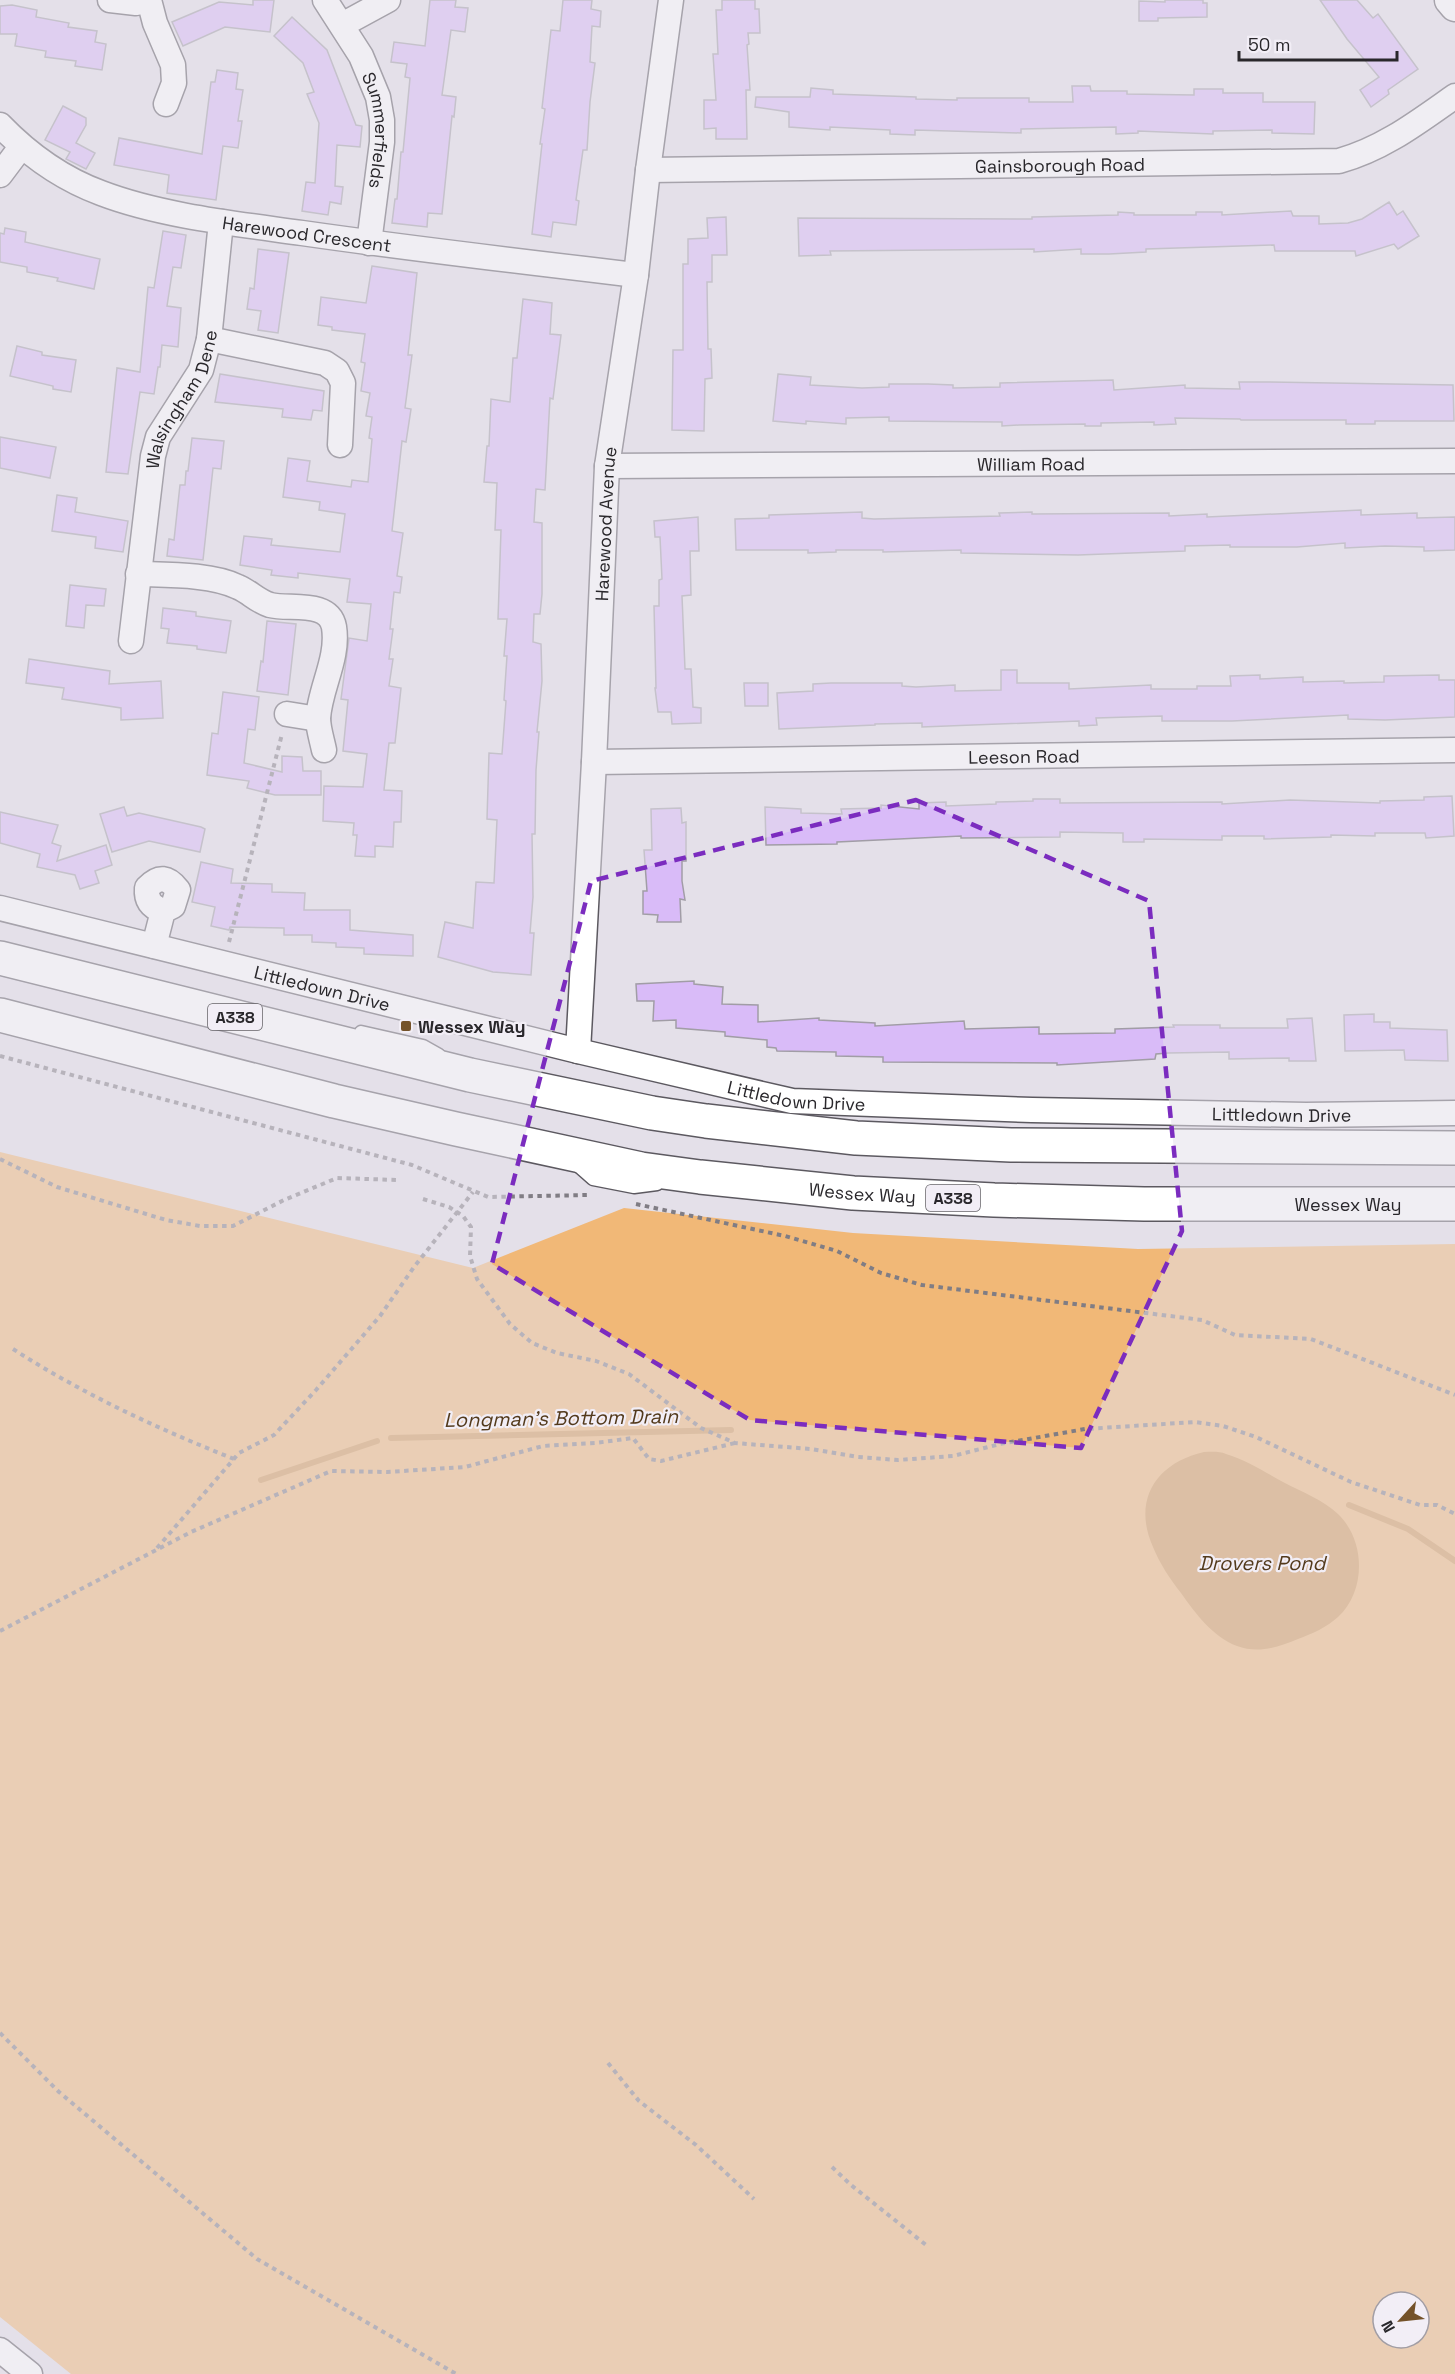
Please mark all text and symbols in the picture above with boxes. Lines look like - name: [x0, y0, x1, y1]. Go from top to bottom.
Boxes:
- scale bar: [1239, 24, 1396, 62]
- text: 50 m: [1248, 33, 1290, 56]
- street label: Summerfields: [357, 68, 394, 190]
- street label: Gainsborough Road: [975, 152, 1145, 177]
- street label: Harewood Crescent: [221, 211, 393, 257]
- street label: Walsingham Dene: [140, 329, 221, 470]
- street label: Harewood Avenue: [590, 445, 621, 602]
- street label: William Road: [977, 452, 1085, 475]
- street label: Leeson Road: [968, 744, 1080, 768]
- street label: Littledown Drive: [252, 960, 393, 1016]
- road number: A338: [208, 1004, 262, 1030]
- place label: Wessex Way: [418, 1015, 526, 1038]
- marker: Wessex Way: [399, 1019, 413, 1033]
- street label: Littledown Drive: [725, 1075, 866, 1115]
- street label: Littledown Drive: [1212, 1102, 1351, 1127]
- street label: Wessex Way: [808, 1177, 916, 1208]
- road number: A338: [926, 1185, 980, 1211]
- street label: Wessex Way: [1294, 1193, 1402, 1216]
- water label: Longman's Bottom Drain: [444, 1403, 679, 1433]
- water label: Drovers Pond: [1199, 1550, 1328, 1576]
- north arrow: [1371, 2290, 1431, 2350]
- text: N: [1376, 2317, 1400, 2336]

